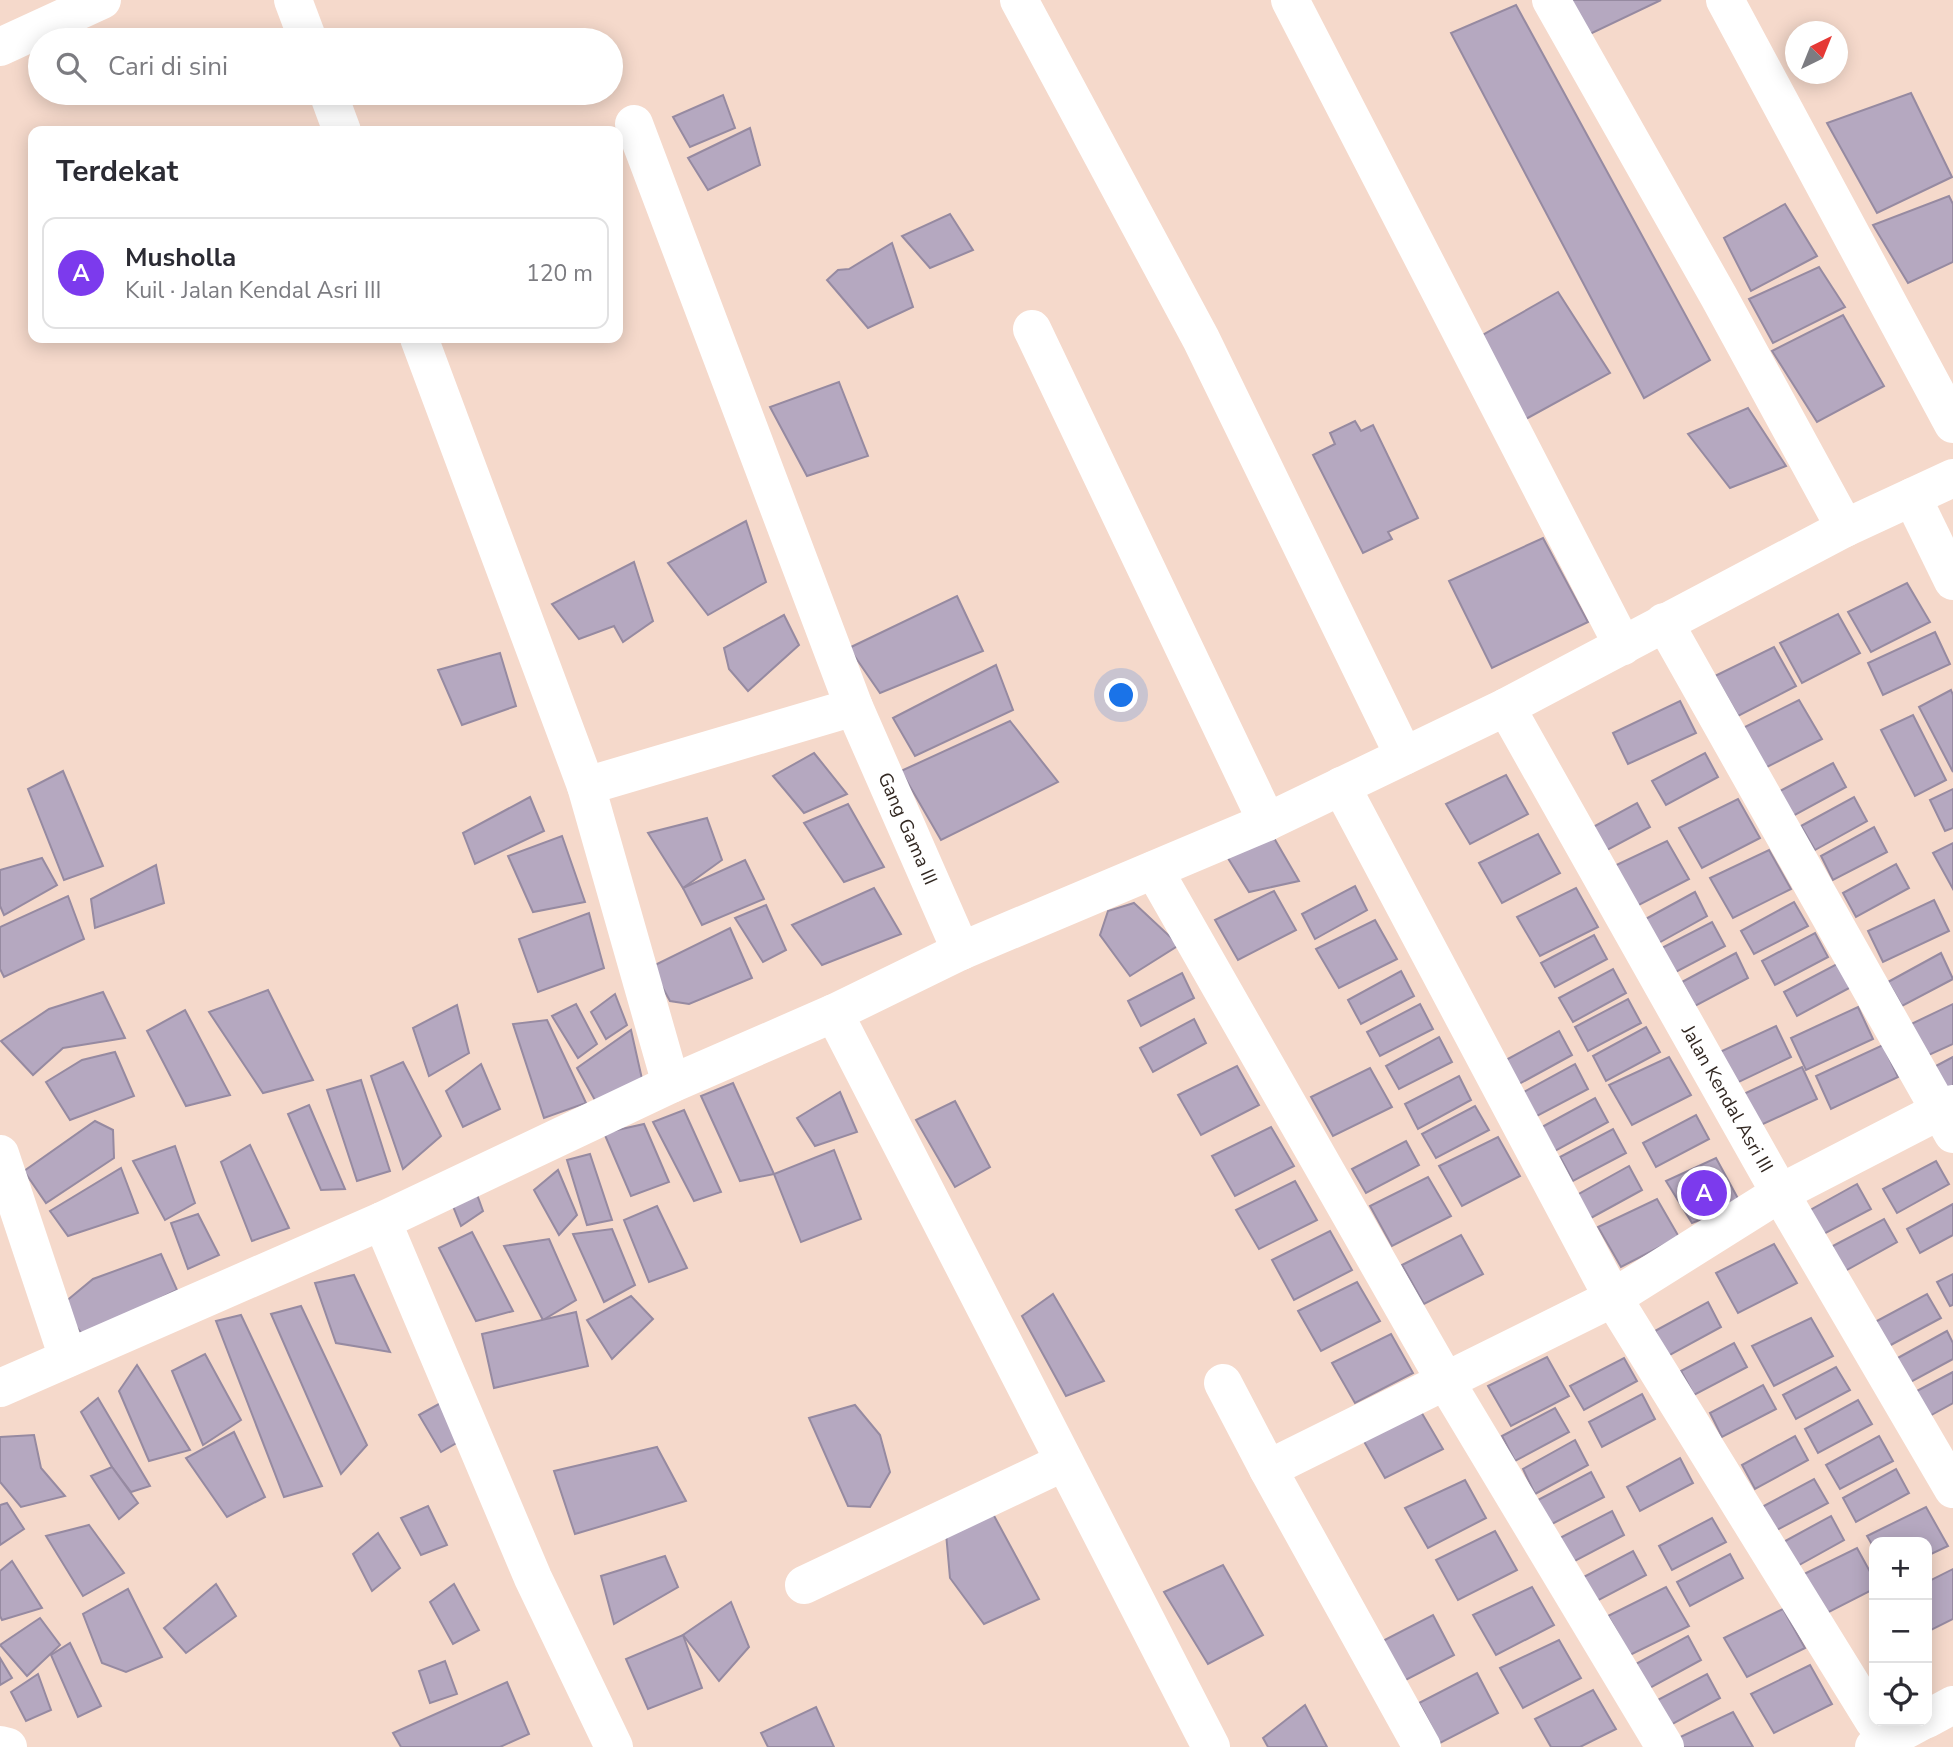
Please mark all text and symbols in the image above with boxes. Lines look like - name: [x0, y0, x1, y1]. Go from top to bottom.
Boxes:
- north arrow: [1785, 21, 1848, 84]
- search box: [28, 28, 623, 105]
- icon: search: [52, 48, 90, 86]
- text: Cari di sini: [108, 49, 228, 84]
- text: Terdekat: [56, 151, 178, 192]
- text: Musholla: [125, 240, 236, 275]
- text: A: [72, 258, 90, 289]
- text: 120 m: [526, 258, 593, 289]
- text: Kuil · Jalan Kendal Asri III: [125, 275, 381, 306]
- your location: [1104, 678, 1138, 712]
- street label: Gang Gama III: [871, 768, 943, 889]
- street label: Jalan Kendal Asri III: [1675, 1020, 1779, 1177]
- pin: A: [1681, 1167, 1727, 1219]
- map controls: [1869, 1537, 1932, 1726]
- button: +: [1869, 1537, 1932, 1600]
- button: −: [1869, 1600, 1932, 1663]
- button: locate: [1869, 1663, 1932, 1726]

